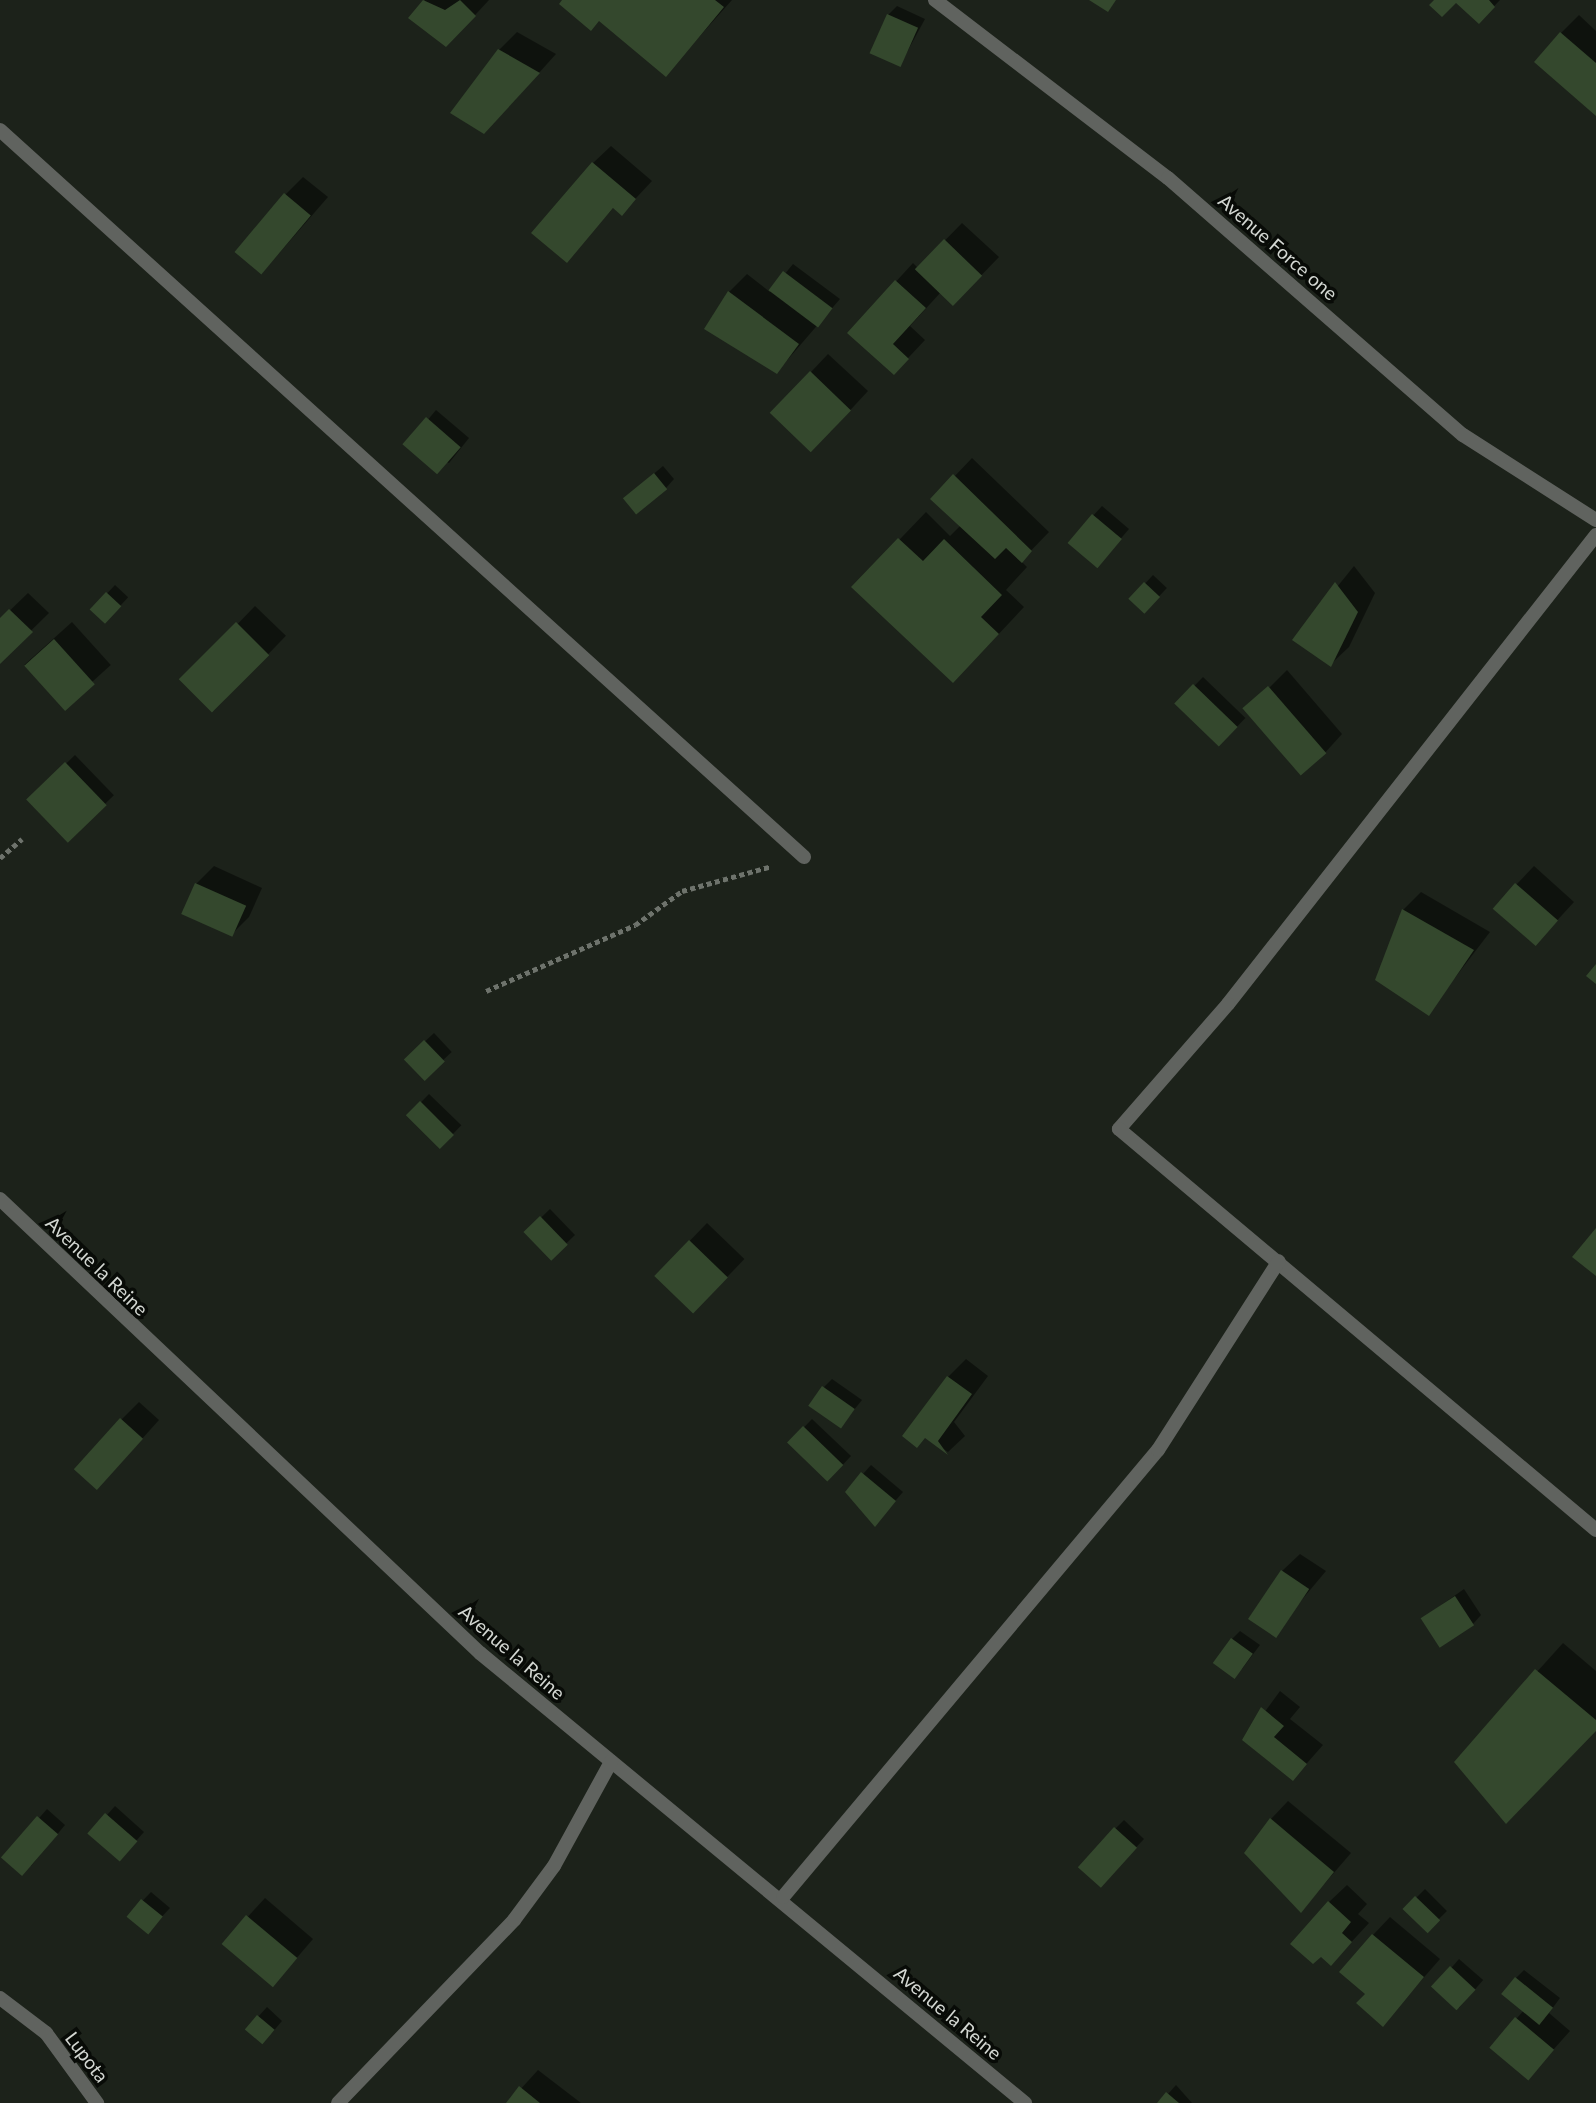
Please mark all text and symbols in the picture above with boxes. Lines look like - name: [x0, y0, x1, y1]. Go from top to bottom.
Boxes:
- street label: Avenue Force one: [1214, 189, 1342, 305]
- street label: Avenue la Reine: [41, 1212, 153, 1320]
- street label: Avenue la Reine: [454, 1600, 570, 1704]
- street label: Avenue la Reine: [890, 1962, 1006, 2064]
- street label: Lupota: [61, 2027, 113, 2087]

